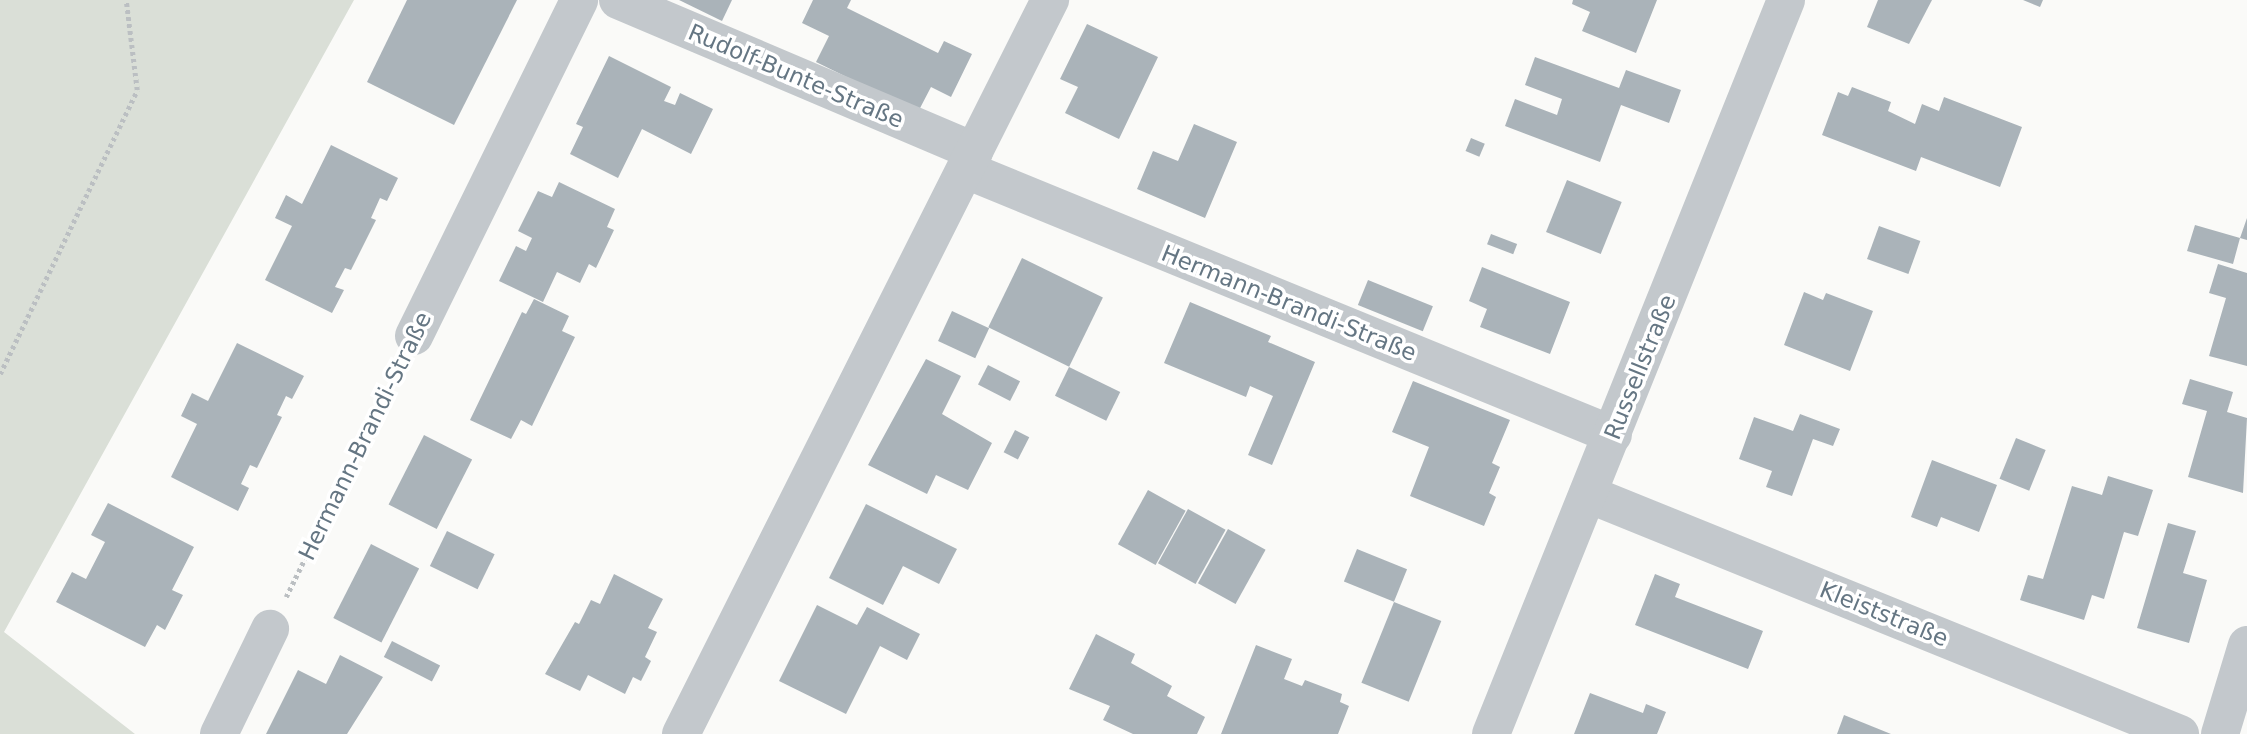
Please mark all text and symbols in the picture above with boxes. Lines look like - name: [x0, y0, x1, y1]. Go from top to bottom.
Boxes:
- street label: Rudolf-Bunte-Straße: [684, 18, 908, 134]
- street label: Hermann-Brandi-Straße: [1157, 239, 1421, 367]
- street label: Russellstraße: [1598, 291, 1682, 443]
- street label: Hermann-Brandi-Straße: [293, 307, 437, 565]
- street label: Kleiststraße: [1816, 576, 1952, 652]

